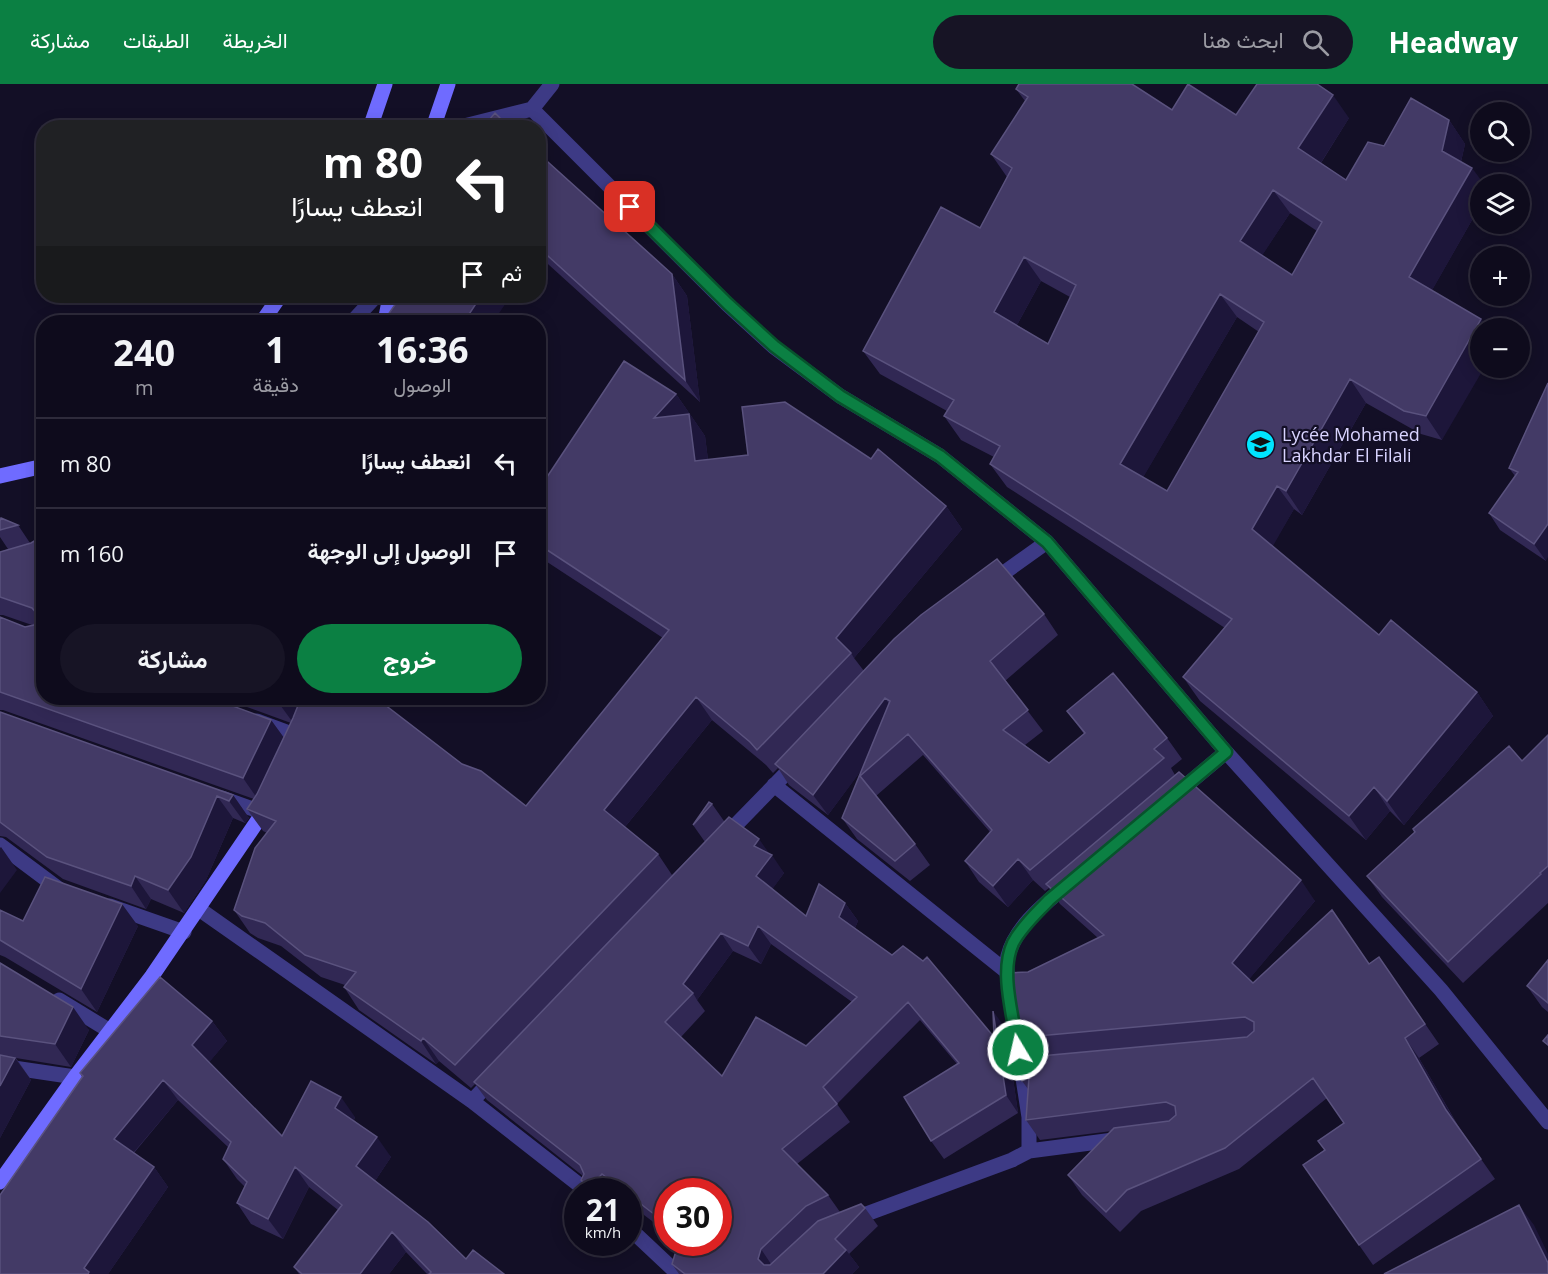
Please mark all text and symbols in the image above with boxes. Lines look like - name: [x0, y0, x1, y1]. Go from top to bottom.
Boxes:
- search box: [933, 15, 1353, 69]
- text: Headway: [1389, 23, 1518, 61]
- text: ابحث هنا: [1202, 24, 1284, 54]
- text: مشاركة: [30, 26, 90, 54]
- text: الطبقات: [123, 26, 190, 54]
- text: الخريطة: [223, 26, 288, 54]
- icon: search: [1299, 26, 1332, 59]
- map controls: [1470, 102, 1530, 378]
- button: search: [1470, 102, 1530, 162]
- text: 80 m: [323, 133, 423, 190]
- icon: left: [444, 144, 522, 222]
- button: layers: [1470, 174, 1530, 234]
- pin: [604, 181, 655, 232]
- text: انعطف يسارًا: [291, 187, 423, 224]
- icon: arrive: [613, 190, 646, 223]
- button: +: [1470, 246, 1530, 306]
- text: ثم: [501, 257, 522, 287]
- icon: arrive: [456, 258, 489, 291]
- button: −: [1470, 318, 1530, 378]
- text: 1: [265, 325, 286, 374]
- text: 16:36: [376, 325, 469, 374]
- text: 240: [113, 328, 175, 377]
- text: دقيقة: [252, 371, 299, 398]
- text: الوصول: [394, 371, 451, 398]
- text: m: [135, 374, 153, 401]
- place label: Lycée Mohamed Lakhdar El Filali: [1282, 422, 1420, 467]
- school or university icon: Lycée Mohamed Lakhdar El Filali: [1245, 429, 1277, 461]
- text: انعطف يسارًا: [361, 445, 471, 475]
- icon: left: [489, 447, 522, 480]
- text: 80 m: [60, 448, 111, 478]
- text: الوصول إلى الوجهة: [307, 535, 471, 565]
- icon: arrive: [489, 537, 522, 570]
- text: 160 m: [60, 538, 124, 568]
- button: مشاركة: [60, 624, 285, 693]
- button: خروج: [297, 624, 522, 693]
- position arrow: [986, 1018, 1050, 1082]
- speed limit sign: 30: [654, 1178, 732, 1256]
- text: 21: [586, 1189, 620, 1230]
- text: km/h: [585, 1222, 621, 1242]

